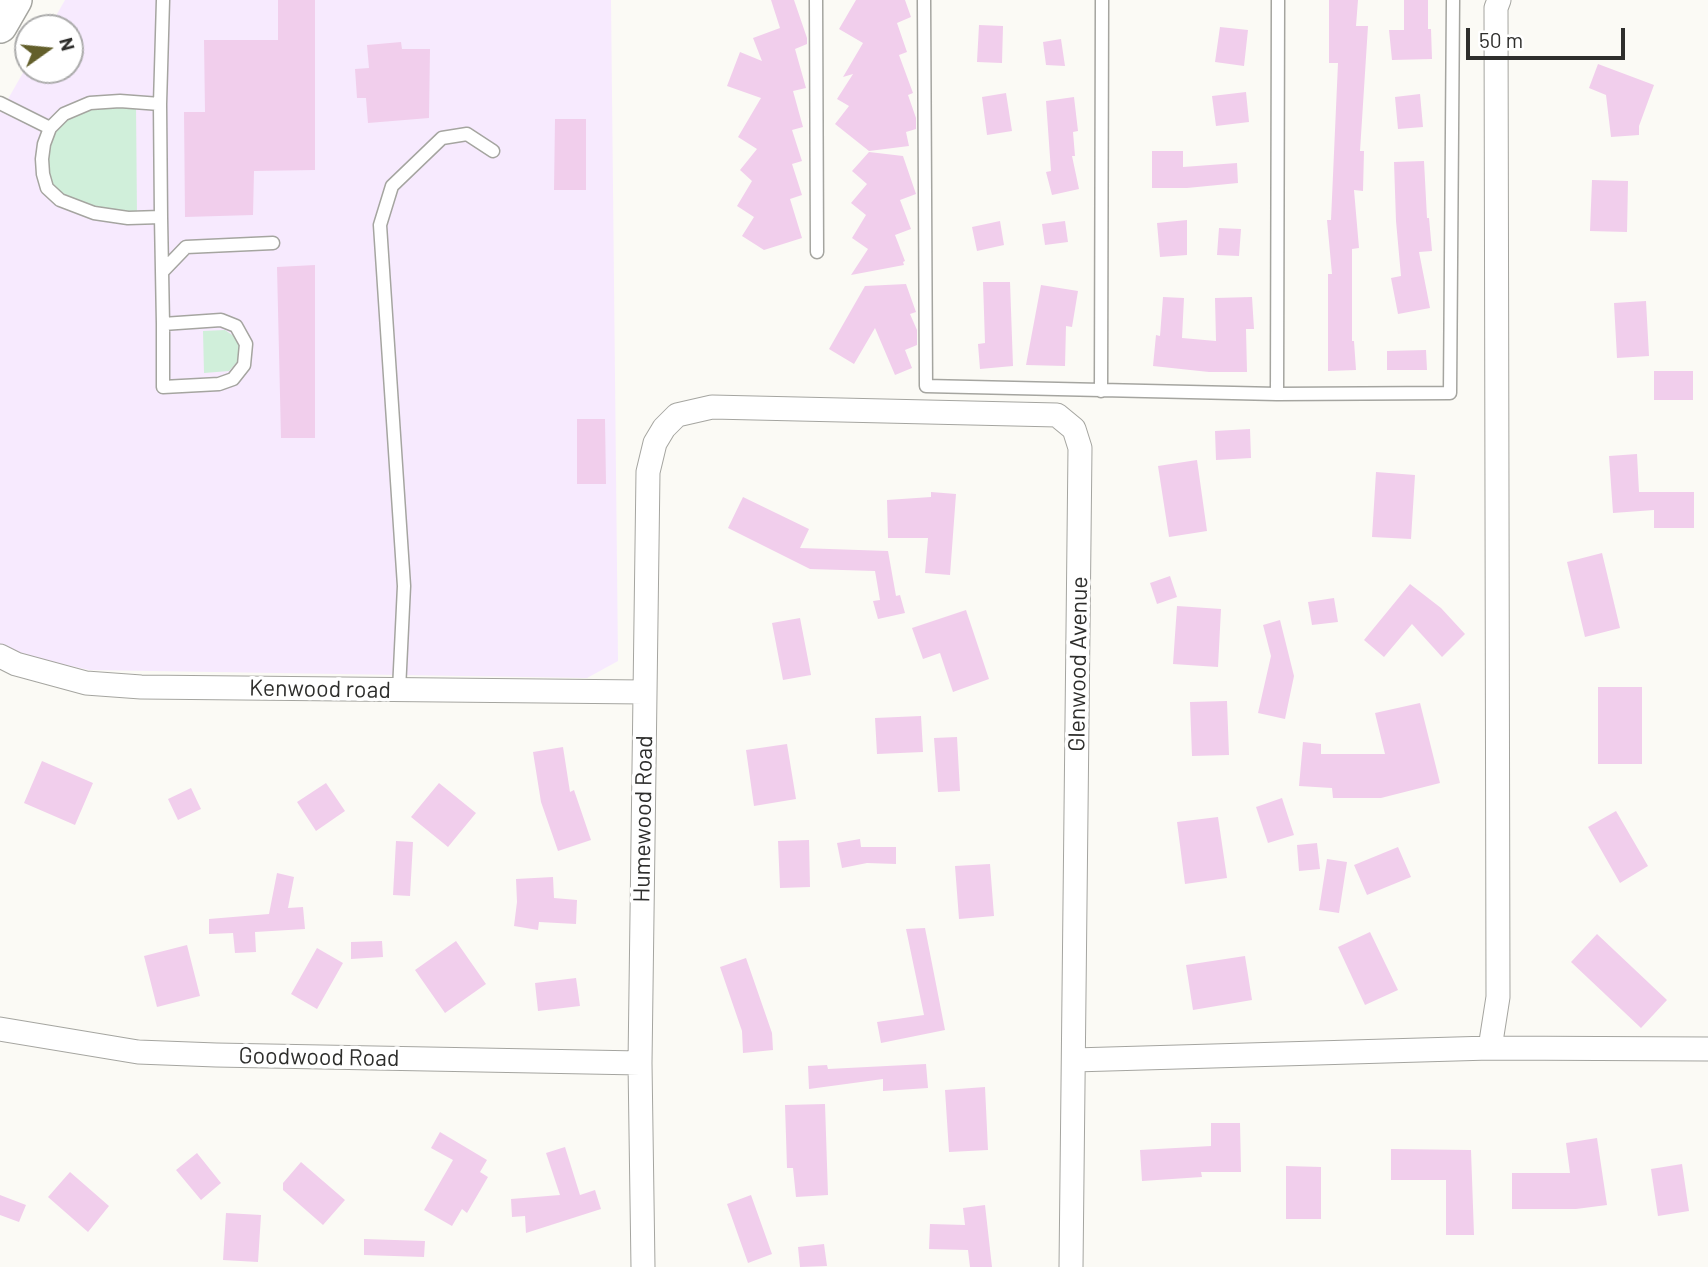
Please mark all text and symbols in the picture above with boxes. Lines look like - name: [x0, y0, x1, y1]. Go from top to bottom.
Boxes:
- north arrow: [14, 14, 84, 84]
- scale bar: [1470, 14, 1629, 58]
- text: 50 m: [1479, 27, 1523, 52]
- text: N: [55, 35, 81, 53]
- street label: Glenwood Avenue: [1063, 576, 1093, 752]
- street label: Kenwood road: [249, 674, 391, 704]
- street label: Humewood Road: [628, 735, 658, 903]
- street label: Goodwood Road: [238, 1042, 400, 1072]

